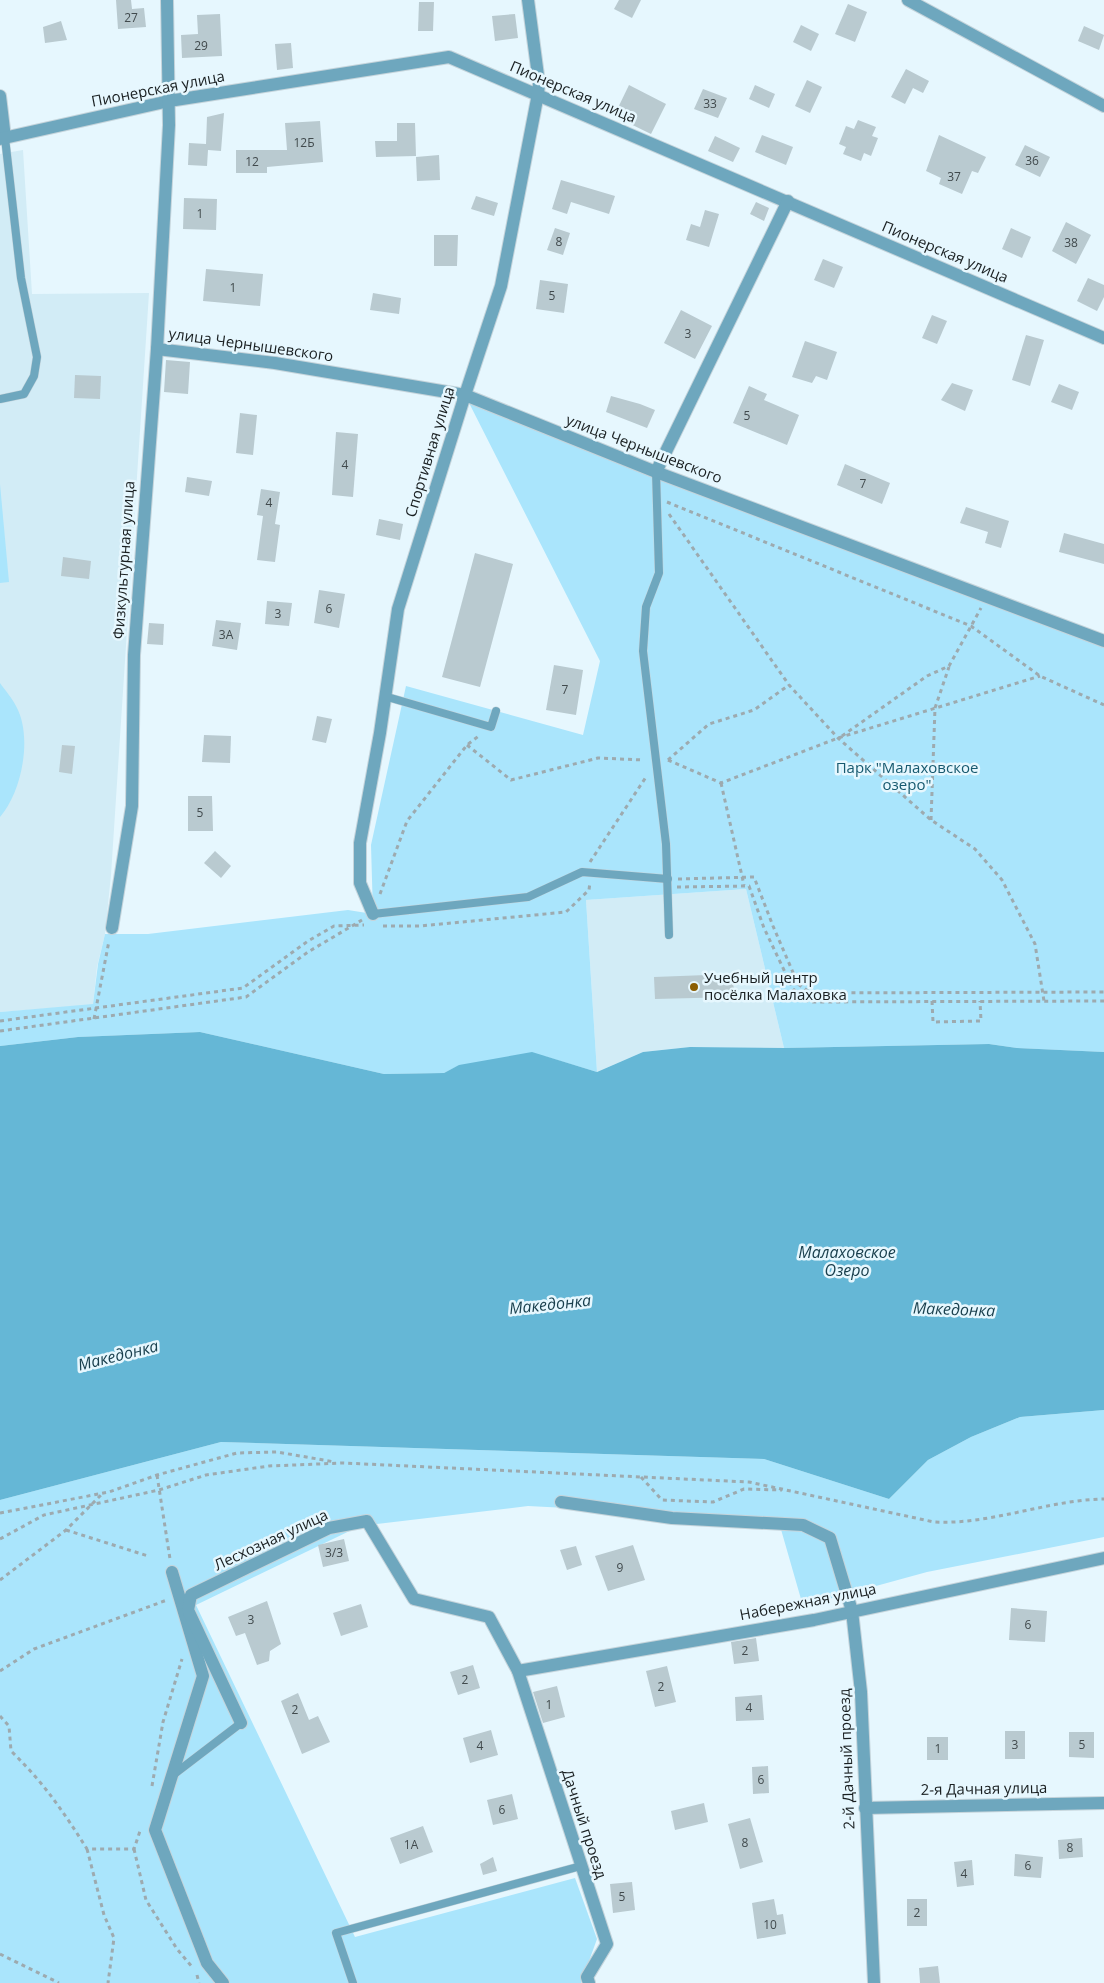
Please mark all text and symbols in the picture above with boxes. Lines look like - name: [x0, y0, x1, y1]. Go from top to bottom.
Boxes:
- house number: 27: [124, 9, 138, 26]
- house number: 29: [194, 37, 208, 54]
- street label: Пионерская улица: [507, 55, 640, 127]
- street label: Пионерская улица: [89, 65, 226, 111]
- house number: 33: [703, 95, 717, 112]
- house number: 12Б: [293, 134, 315, 151]
- house number: 36: [1025, 152, 1039, 169]
- house number: 12: [245, 153, 259, 170]
- house number: 37: [947, 168, 961, 185]
- house number: 1: [197, 205, 203, 222]
- street label: Пионерская улица: [879, 215, 1012, 287]
- house number: 8: [556, 233, 563, 250]
- house number: 38: [1064, 234, 1078, 251]
- house number: 1: [230, 279, 236, 296]
- house number: 5: [549, 287, 556, 304]
- street label: улица Чернышевского: [168, 323, 335, 365]
- house number: 3: [685, 325, 692, 342]
- street label: Спортивная улица: [400, 384, 458, 519]
- house number: 5: [744, 407, 751, 424]
- street label: улица Чернышевского: [563, 409, 725, 487]
- house number: 4: [342, 456, 349, 473]
- house number: 7: [860, 475, 867, 492]
- street label: Физкультурная улица: [107, 480, 139, 640]
- house number: 4: [266, 494, 273, 511]
- house number: 6: [326, 600, 333, 617]
- house number: 3: [275, 605, 282, 622]
- house number: 3А: [219, 626, 234, 643]
- house number: 7: [562, 681, 569, 698]
- park label: Парк "Малаховское озеро": [836, 757, 978, 794]
- house number: 5: [197, 804, 204, 821]
- place label: Учебный центр посёлка Малаховка: [704, 967, 847, 1004]
- marker: Учебный центр посёлка Малаховка: [688, 981, 700, 993]
- water label: Малаховское Озеро: [798, 1241, 896, 1281]
- water label: Македонка: [508, 1289, 592, 1319]
- water label: Македонка: [912, 1297, 996, 1321]
- water label: Македонка: [75, 1334, 161, 1376]
- street label: Лесхозная улица: [210, 1504, 331, 1574]
- house number: 3/3: [325, 1544, 343, 1561]
- house number: 9: [617, 1559, 624, 1576]
- street label: Набережная улица: [738, 1578, 878, 1624]
- house number: 3: [248, 1611, 255, 1628]
- house number: 6: [1025, 1616, 1032, 1633]
- house number: 2: [742, 1642, 749, 1659]
- house number: 2: [462, 1671, 469, 1688]
- house number: 2: [658, 1678, 665, 1695]
- street label: 2-й Дачный проезд: [834, 1688, 858, 1830]
- house number: 1: [546, 1696, 552, 1713]
- house number: 4: [746, 1699, 753, 1716]
- house number: 2: [292, 1701, 299, 1718]
- house number: 3: [1012, 1736, 1019, 1753]
- house number: 5: [1079, 1736, 1086, 1753]
- house number: 4: [477, 1737, 484, 1754]
- house number: 1: [935, 1740, 941, 1757]
- street label: Дачный проезд: [558, 1766, 612, 1881]
- house number: 6: [758, 1771, 765, 1788]
- street label: 2-я Дачная улица: [920, 1777, 1047, 1799]
- house number: 6: [499, 1801, 506, 1818]
- house number: 8: [742, 1834, 749, 1851]
- house number: 1А: [404, 1836, 419, 1853]
- house number: 8: [1067, 1839, 1074, 1856]
- house number: 6: [1025, 1857, 1032, 1874]
- house number: 4: [961, 1865, 968, 1882]
- house number: 5: [619, 1888, 626, 1905]
- house number: 2: [914, 1904, 921, 1921]
- house number: 10: [763, 1916, 777, 1933]

